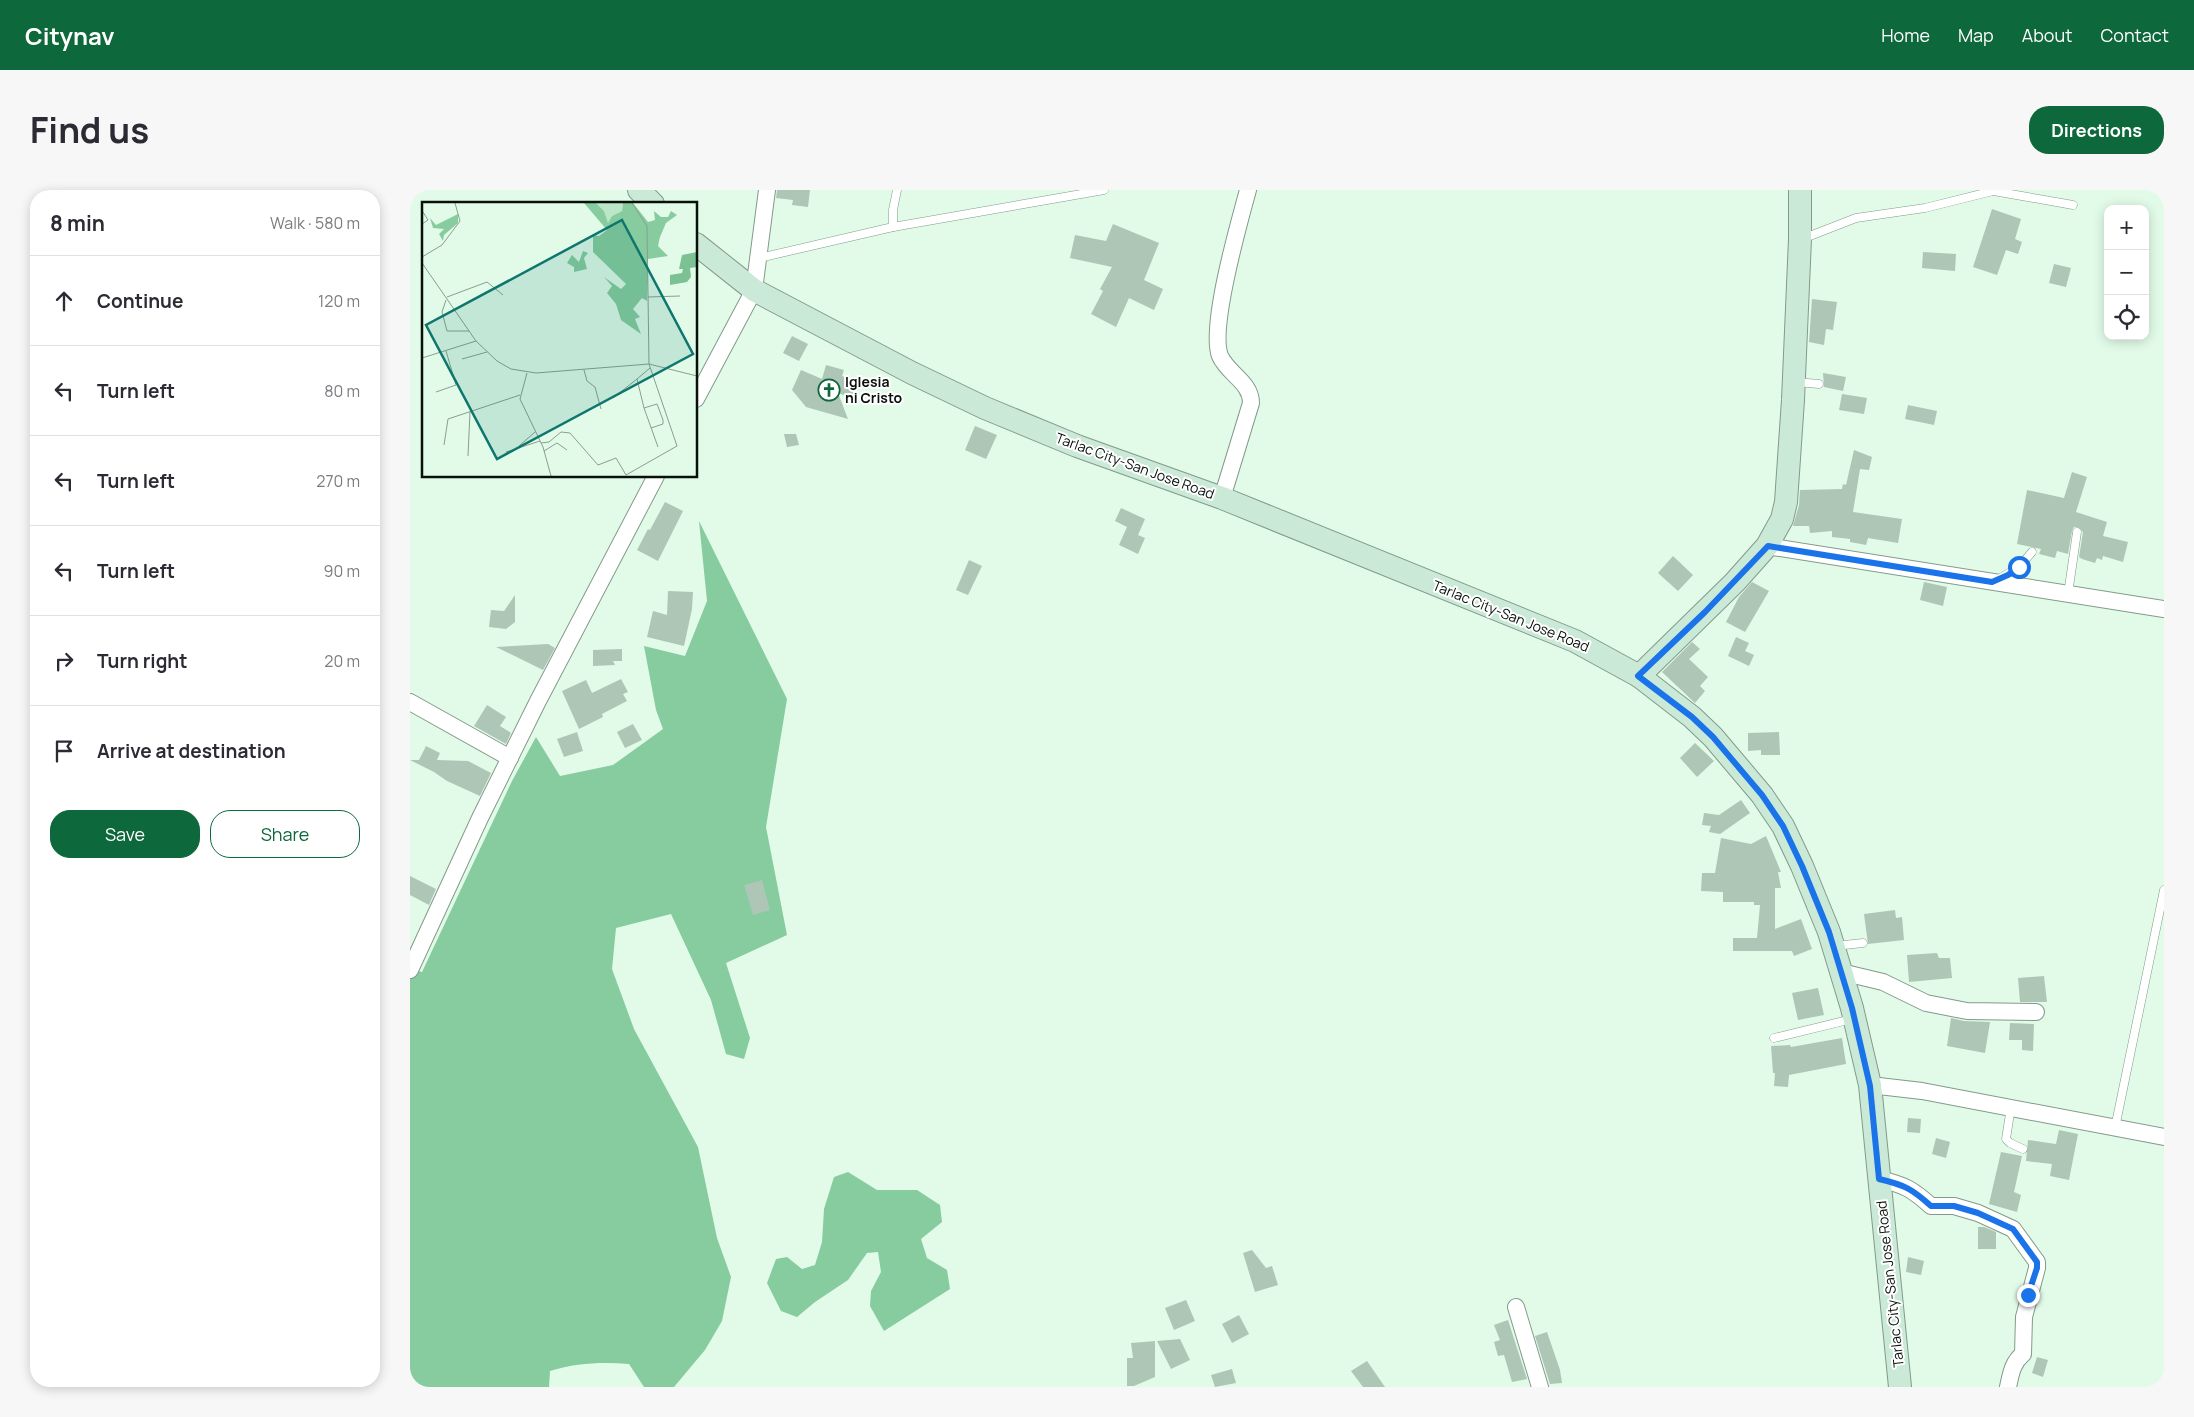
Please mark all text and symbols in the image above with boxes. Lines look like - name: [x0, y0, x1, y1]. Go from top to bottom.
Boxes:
- text: Citynav: [25, 19, 115, 52]
- text: Home: [1881, 23, 1930, 47]
- text: Map: [1958, 23, 1994, 47]
- text: About: [2022, 23, 2072, 47]
- text: Contact: [2100, 23, 2169, 47]
- text: Find us: [30, 106, 149, 154]
- button: Directions: [2029, 106, 2164, 154]
- inset map: [422, 202, 698, 478]
- map controls: [2104, 205, 2149, 340]
- button: +: [2104, 205, 2149, 250]
- text: 8 min: [50, 209, 105, 237]
- text: Walk · 580 m: [270, 212, 360, 234]
- button: −: [2104, 250, 2149, 295]
- icon: ahead: [50, 287, 78, 315]
- text: Continue: [97, 288, 183, 314]
- text: 120 m: [318, 290, 360, 312]
- button: locate: [2104, 295, 2149, 340]
- place label: Iglesia ni Cristo: [845, 372, 903, 407]
- icon: left: [50, 377, 78, 405]
- text: Turn left: [97, 378, 175, 404]
- church icon: Iglesia ni Cristo: [817, 378, 841, 402]
- text: 80 m: [324, 380, 360, 402]
- street label: Tarlac City-San Jose Road: [1053, 428, 1217, 503]
- icon: left: [50, 467, 78, 495]
- text: Turn left: [97, 468, 175, 494]
- text: 270 m: [316, 470, 360, 492]
- route start: [2008, 556, 2031, 579]
- icon: left: [50, 557, 78, 585]
- text: Turn left: [97, 558, 175, 584]
- text: 90 m: [324, 560, 360, 582]
- street label: Tarlac City-San Jose Road: [1430, 575, 1592, 656]
- icon: right: [50, 647, 78, 675]
- text: Turn right: [97, 648, 187, 674]
- text: 20 m: [324, 650, 360, 672]
- icon: arrive: [50, 737, 78, 765]
- text: Arrive at destination: [97, 738, 286, 764]
- button: Save: [50, 810, 200, 858]
- button: Share: [210, 810, 360, 858]
- street label: Tarlac City-San Jose Road: [1871, 1200, 1908, 1368]
- route end: [2017, 1284, 2040, 1307]

